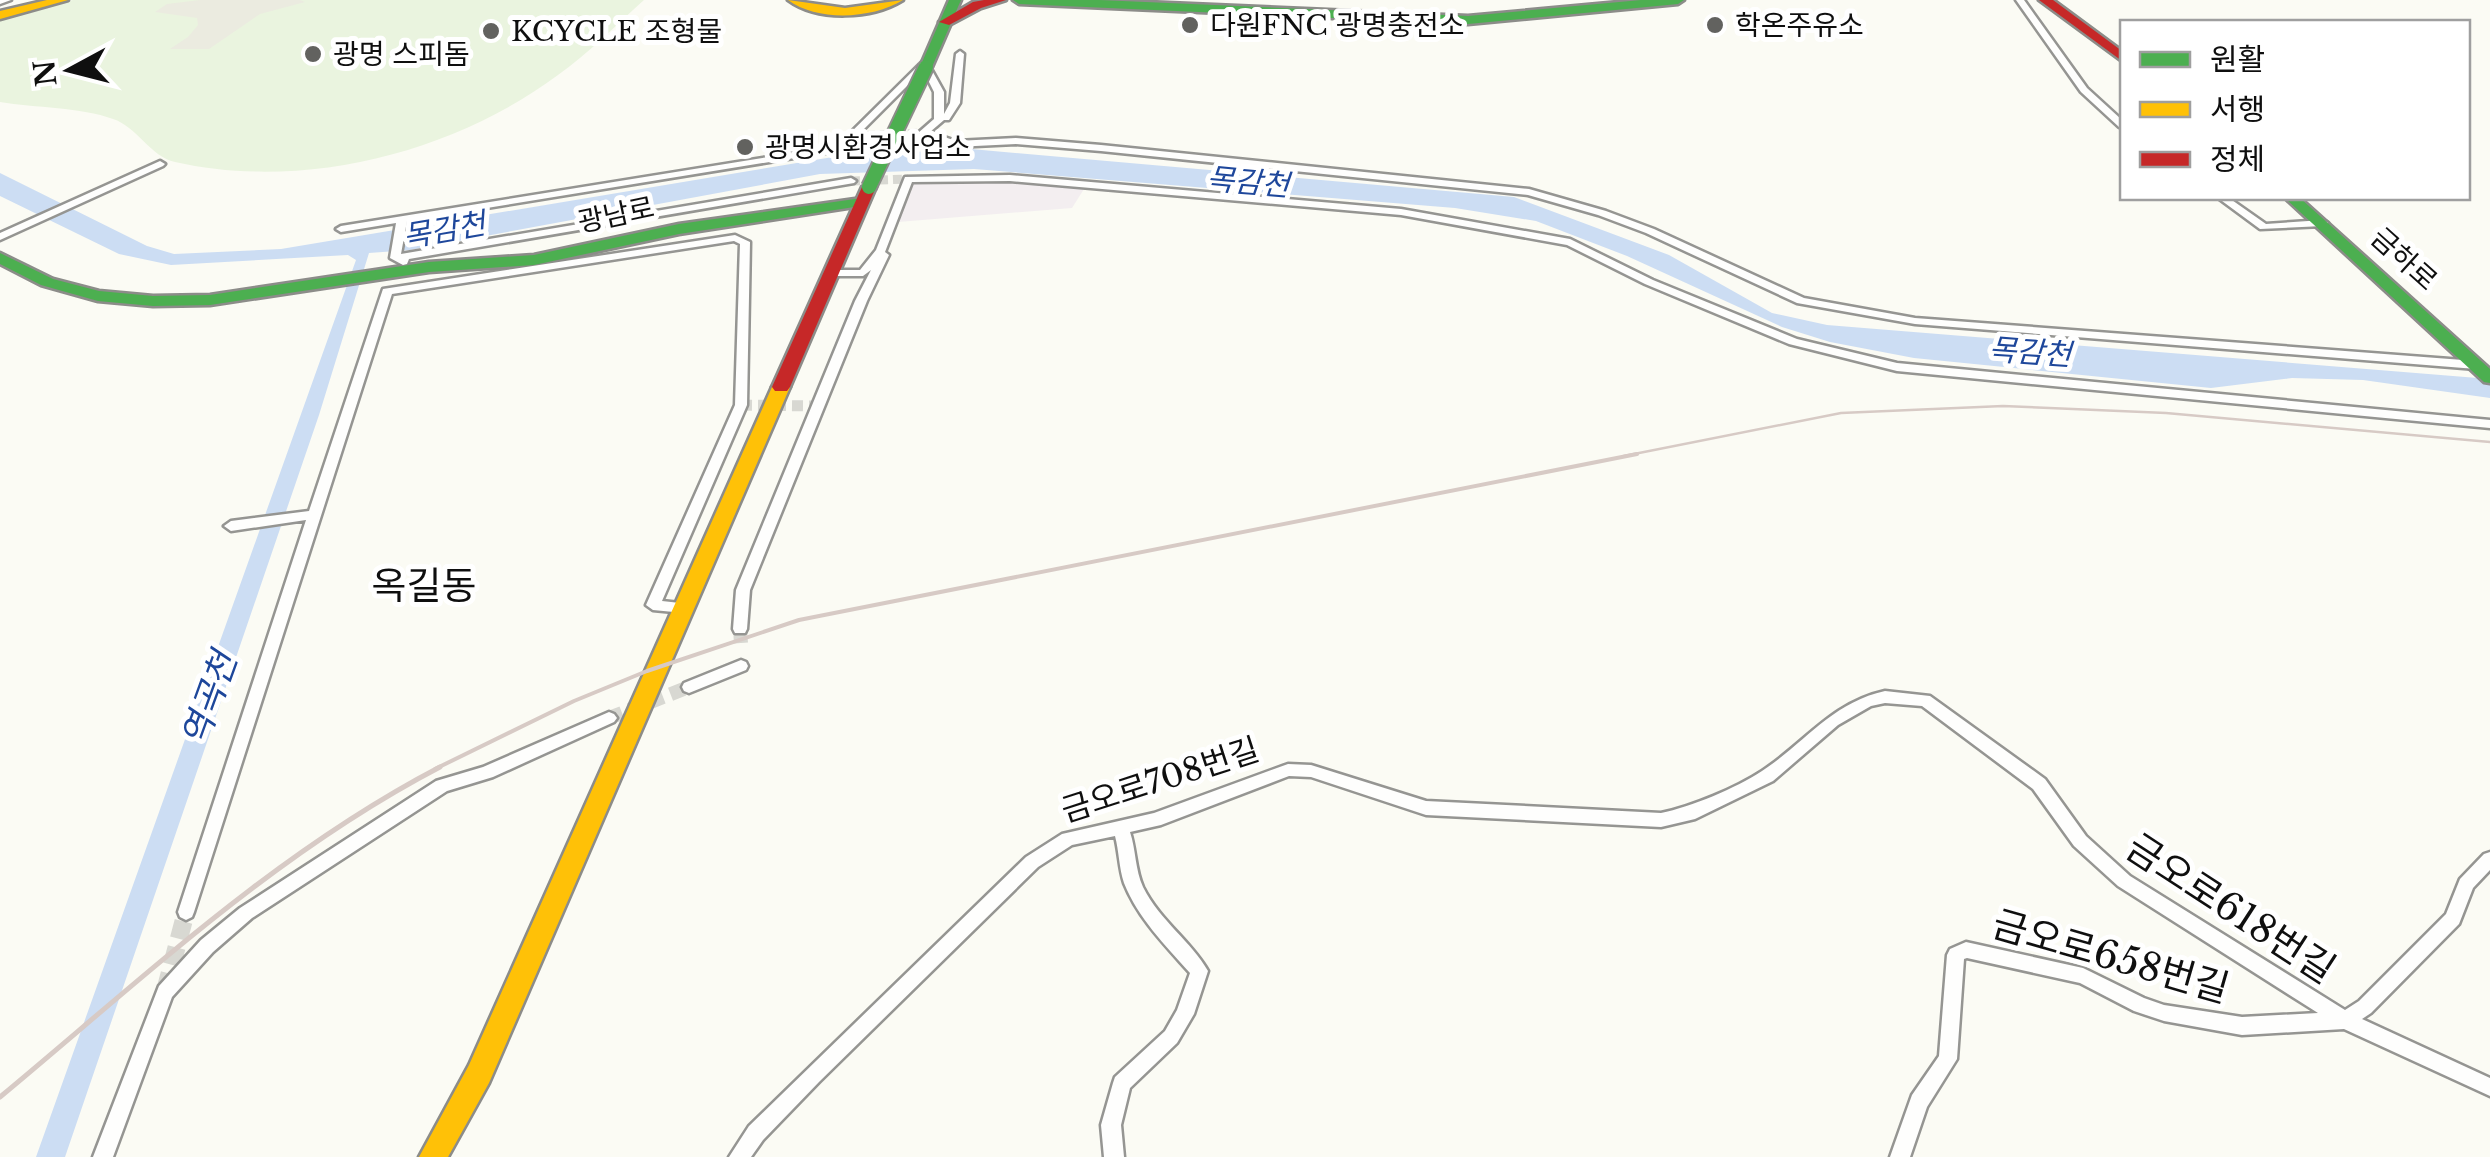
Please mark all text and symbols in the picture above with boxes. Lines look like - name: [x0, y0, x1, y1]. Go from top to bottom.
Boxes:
- place label: 다원FNC 광명충전소: [1210, 8, 1465, 43]
- place label: 학온주유소: [1735, 8, 1864, 43]
- place label: KCYCLE 조형물: [511, 14, 722, 49]
- marker: 다원FNC 광명충전소: [1179, 14, 1201, 36]
- marker: 학온주유소: [1704, 14, 1726, 36]
- north arrow: [20, 20, 120, 120]
- marker: KCYCLE 조형물: [480, 20, 502, 42]
- legend: [2120, 20, 2470, 200]
- place label: 광명 스피돔: [333, 37, 470, 72]
- text: 원활: [2210, 41, 2265, 78]
- marker: 광명 스피돔: [302, 43, 324, 65]
- text: N: [27, 58, 65, 88]
- text: 서행: [2210, 91, 2265, 128]
- place label: 광명시환경사업소: [765, 130, 971, 165]
- marker: 광명시환경사업소: [734, 136, 756, 158]
- text: 정체: [2210, 141, 2265, 178]
- water label: 목감천: [1205, 160, 1294, 204]
- street label: 광남로: [575, 190, 657, 240]
- water label: 목감천: [400, 204, 491, 255]
- street label: 금하로: [2364, 220, 2444, 298]
- water label: 목감천: [1987, 331, 2076, 374]
- district label: 옥길동: [372, 562, 476, 609]
- water label: 역곡천: [172, 643, 247, 752]
- street label: 금오로708번길: [1056, 729, 1264, 831]
- street label: 금오로618번길: [2118, 823, 2344, 993]
- street label: 금오로658번길: [1987, 900, 2235, 1012]

